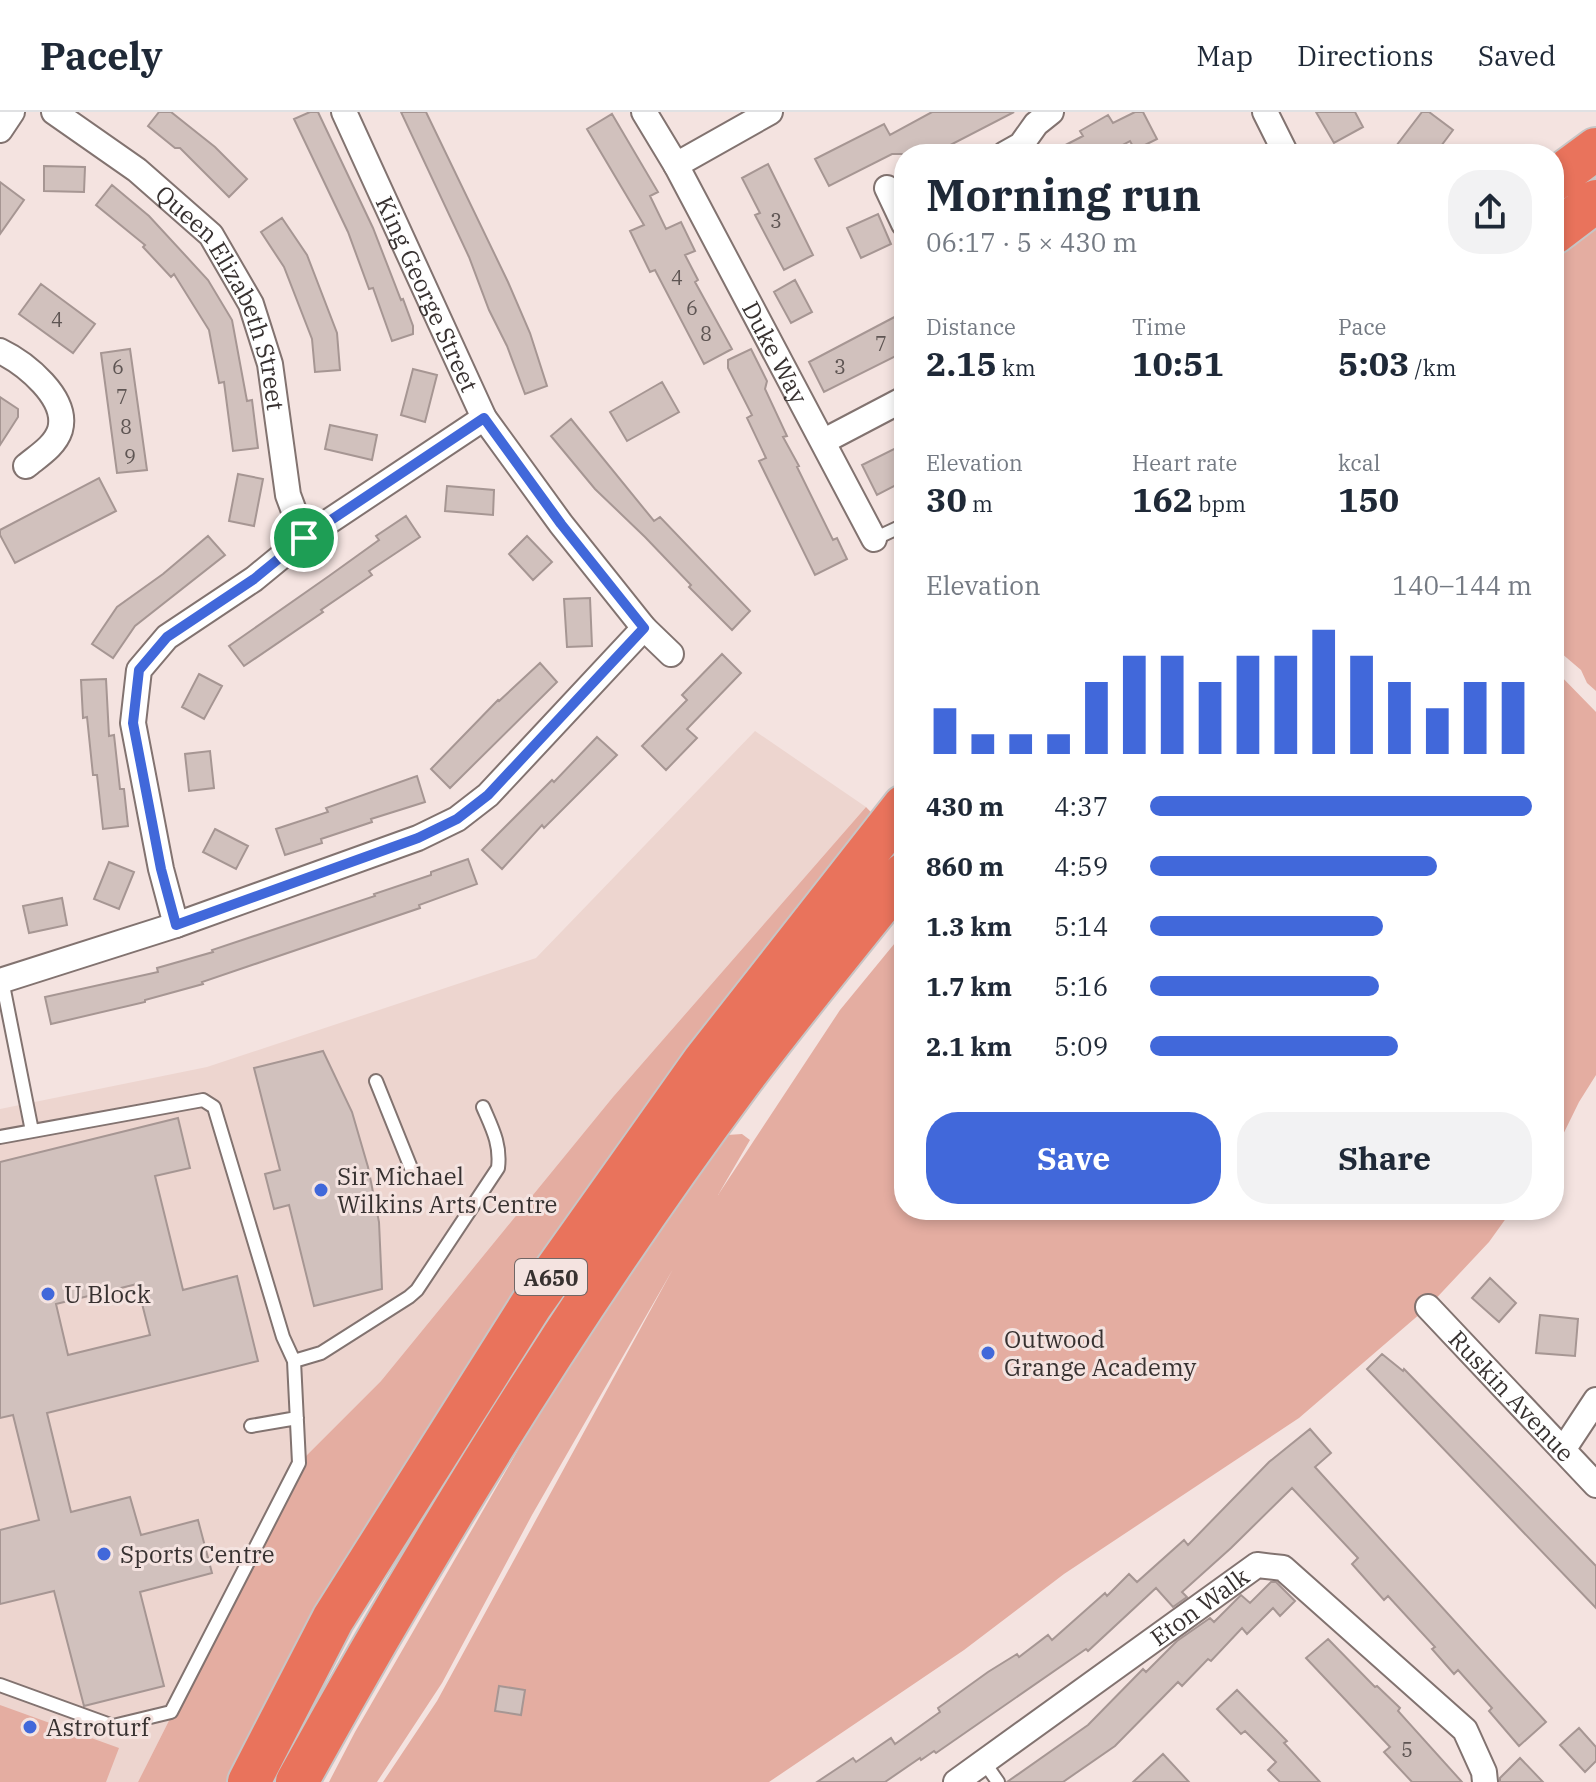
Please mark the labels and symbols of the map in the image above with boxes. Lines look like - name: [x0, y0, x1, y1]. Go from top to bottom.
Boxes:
- street label: Queen Elizabeth Street: [149, 178, 292, 412]
- street label: King George Street: [369, 191, 486, 397]
- house number: 3: [770, 207, 782, 234]
- house number: 4: [671, 264, 683, 291]
- house number: 6: [686, 294, 698, 321]
- street label: Duke Way: [735, 296, 815, 409]
- house number: 4: [51, 306, 63, 333]
- house number: 8: [700, 320, 712, 347]
- house number: 7: [875, 330, 887, 357]
- house number: 6: [112, 353, 124, 380]
- house number: 3: [834, 353, 846, 380]
- house number: 7: [116, 383, 128, 410]
- house number: 8: [120, 413, 132, 440]
- house number: 9: [124, 443, 136, 470]
- pin: [270, 504, 338, 572]
- place label: Sir Michael Wilkins Arts Centre: [337, 1160, 557, 1220]
- marker: Sir Michael Wilkins Arts Centre: [312, 1181, 330, 1199]
- road number: A650: [515, 1259, 587, 1295]
- place label: U Block: [64, 1278, 151, 1310]
- marker: U Block: [39, 1285, 57, 1303]
- place label: Outwood Grange Academy: [1004, 1323, 1196, 1383]
- street label: Ruskin Avenue: [1442, 1323, 1582, 1468]
- marker: Outwood Grange Academy: [979, 1344, 997, 1362]
- place label: Sports Centre: [120, 1538, 275, 1570]
- marker: Sports Centre: [95, 1545, 113, 1563]
- street label: Eton Walk: [1144, 1560, 1255, 1653]
- place label: Astroturf: [46, 1711, 151, 1743]
- marker: Astroturf: [21, 1718, 39, 1736]
- house number: 5: [1401, 1736, 1413, 1763]

